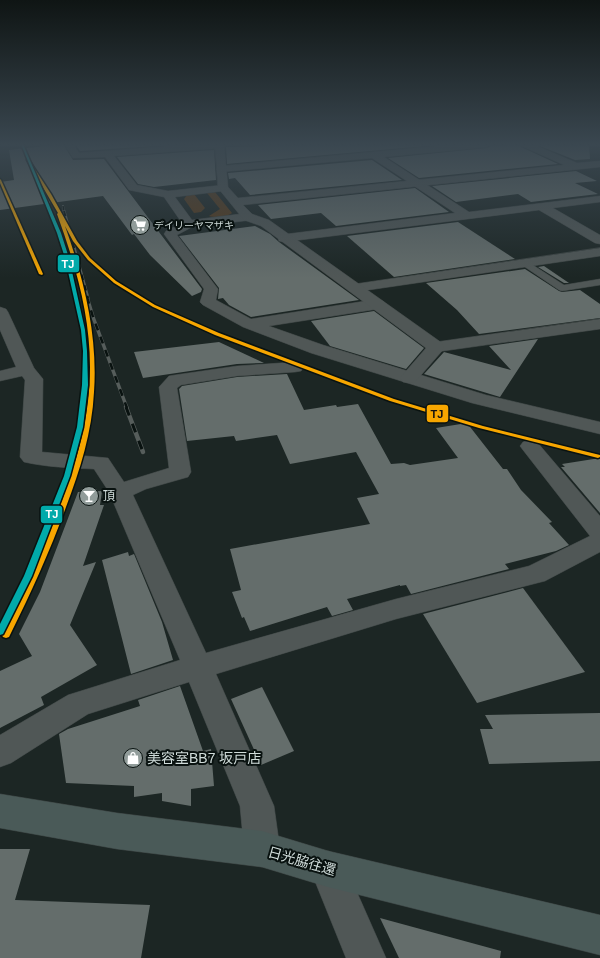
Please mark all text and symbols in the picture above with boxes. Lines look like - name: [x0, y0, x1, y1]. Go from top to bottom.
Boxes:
- supermarket icon: デイリーヤマザキ: [129, 214, 151, 236]
- place label: デイリーヤマザキ: [154, 220, 234, 231]
- line badge: TJ: [57, 254, 80, 273]
- text: TJ: [62, 258, 74, 270]
- line badge: TJ: [426, 404, 449, 423]
- text: TJ: [431, 408, 443, 420]
- bar icon: 頂: [78, 485, 100, 507]
- place label: 頂: [103, 489, 115, 503]
- line badge: TJ: [40, 505, 63, 524]
- text: TJ: [46, 508, 58, 520]
- shop icon: 美容室BB7 坂戸店: [122, 747, 144, 769]
- place label: 美容室BB7 坂戸店: [147, 750, 261, 766]
- street label: 日光脇往還: [266, 844, 338, 878]

